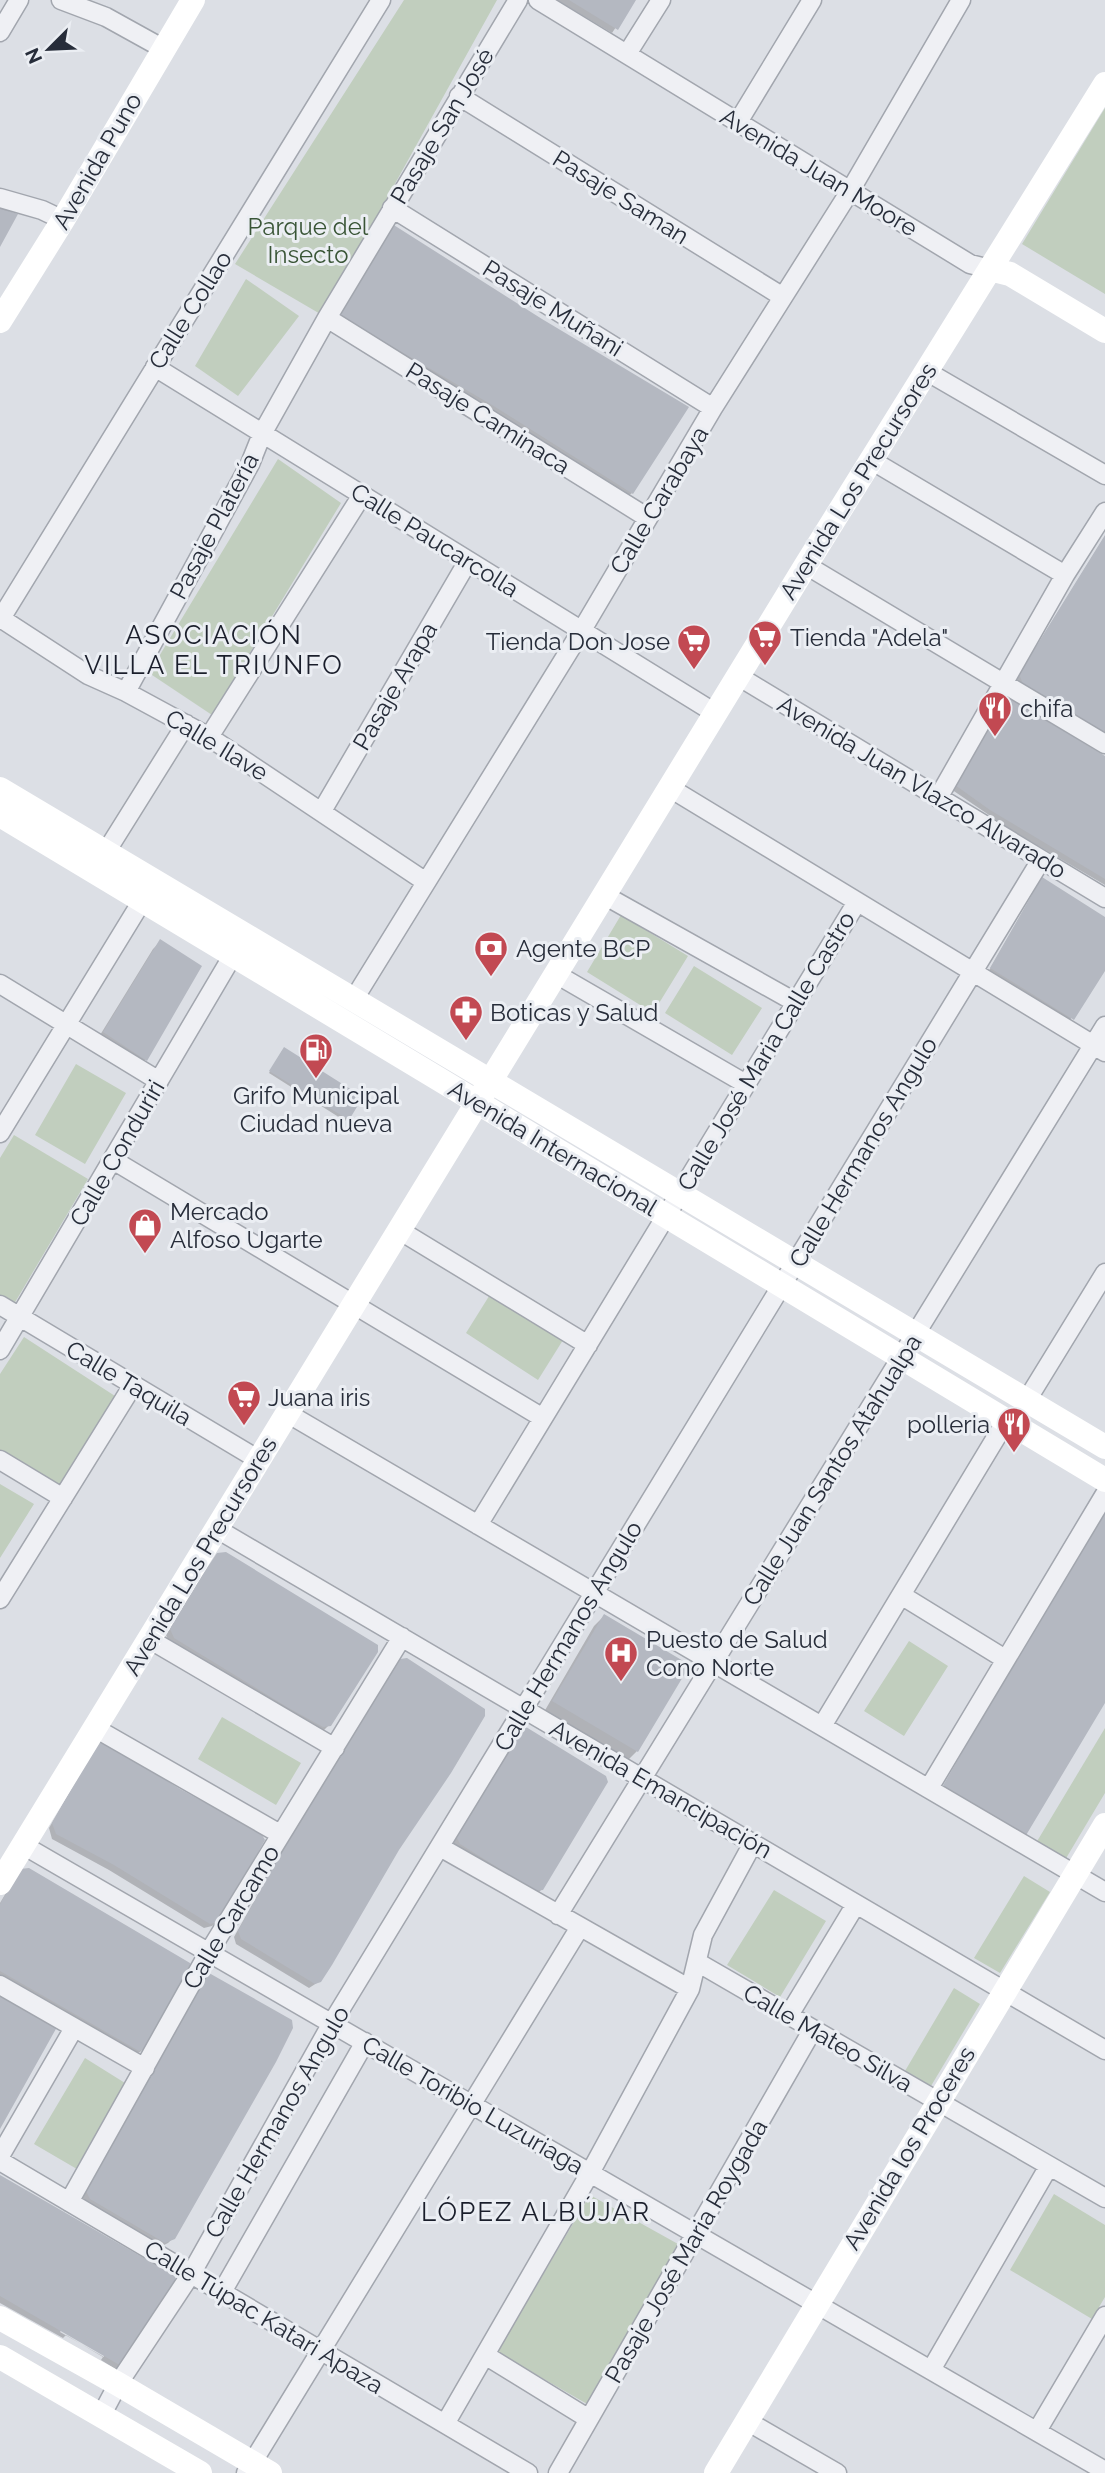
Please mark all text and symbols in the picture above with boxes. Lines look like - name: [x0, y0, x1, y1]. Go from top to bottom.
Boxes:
- north arrow: [14, 14, 84, 84]
- street label: Pasaje San José: [384, 43, 500, 209]
- text: N: [20, 45, 46, 67]
- street label: Avenida Puno: [46, 88, 148, 234]
- street label: Avenida Juan Moore: [715, 102, 923, 242]
- street label: Pasaje Saman: [548, 144, 694, 250]
- park label: Parque del Insecto: [248, 212, 369, 269]
- street label: Calle Collao: [142, 246, 238, 374]
- street label: Pasaje Muñani: [478, 253, 628, 363]
- street label: Pasaje Caminaca: [400, 356, 576, 480]
- street label: Avenida Los Precursores: [773, 357, 943, 605]
- street label: Calle Carabaya: [604, 421, 714, 579]
- street label: Pasaje Platería: [163, 448, 265, 604]
- street label: Calle Paucarcolla: [346, 477, 524, 603]
- street label: Pasaje Arapa: [347, 617, 443, 755]
- supermarket icon: Tienda "Adela": [746, 618, 784, 667]
- district label: ASOCIACIÓN VILLA EL TRIUNFO: [84, 619, 344, 680]
- supermarket icon: Tienda Don Jose: [675, 622, 713, 671]
- place label: Tienda "Adela": [790, 623, 948, 652]
- place label: Tienda Don Jose: [486, 627, 670, 656]
- street label: Avenida Juan Vlazco Alvarado: [773, 689, 1071, 885]
- restaurant icon: chifa: [976, 689, 1014, 738]
- place label: chifa: [1020, 694, 1073, 723]
- street label: Calle Ilave: [160, 703, 274, 787]
- street label: Calle José Maria Calle Castro: [671, 906, 861, 1196]
- bank icon: Agente BCP: [472, 929, 510, 978]
- place label: Agente BCP: [516, 934, 650, 963]
- pharmacy icon: Boticas y Salud: [447, 993, 485, 1042]
- place label: Boticas y Salud: [490, 998, 659, 1027]
- fuel station icon: Grifo Municipal Ciudad nueva: [297, 1031, 335, 1080]
- street label: Calle Hermanos Angulo: [783, 1032, 943, 1272]
- street label: Avenida Internacional: [443, 1074, 663, 1222]
- street label: Calle Conduriri: [63, 1075, 171, 1231]
- place label: Grifo Municipal Ciudad nueva: [233, 1081, 400, 1138]
- place label: Mercado Alfoso Ugarte: [170, 1197, 323, 1254]
- shop icon: Mercado Alfoso Ugarte: [126, 1206, 164, 1255]
- street label: Calle Juan Santos Atahualpa: [736, 1329, 928, 1611]
- street label: Calle Taquila: [61, 1334, 197, 1432]
- supermarket icon: Juana iris: [225, 1378, 263, 1427]
- place label: Juana iris: [268, 1383, 370, 1412]
- restaurant icon: polleria: [995, 1405, 1033, 1454]
- place label: polleria: [907, 1410, 990, 1439]
- street label: Avenida Los Precursores: [117, 1431, 283, 1681]
- street label: Calle Hermanos Angulo: [488, 1516, 648, 1756]
- place label: Puesto de Salud Cono Norte: [646, 1625, 828, 1682]
- hospital icon: Puesto de Salud Cono Norte: [602, 1634, 640, 1683]
- street label: Avenida Emancipación: [545, 1713, 777, 1865]
- street label: Calle Carcamo: [177, 1840, 285, 1994]
- street label: Calle Mateo Silva: [738, 1978, 918, 2098]
- street label: Calle Hermanos Angulo: [199, 2001, 355, 2243]
- street label: Calle Toribio Luzuriaga: [357, 2030, 589, 2180]
- street label: Avenida los Proceres: [837, 2041, 981, 2255]
- street label: Pasaje José Maria Roygada: [599, 2114, 773, 2388]
- district label: LÓPEZ ALBÚJAR: [421, 2196, 651, 2227]
- street label: Calle Túpac Katari Apaza: [139, 2234, 389, 2400]

